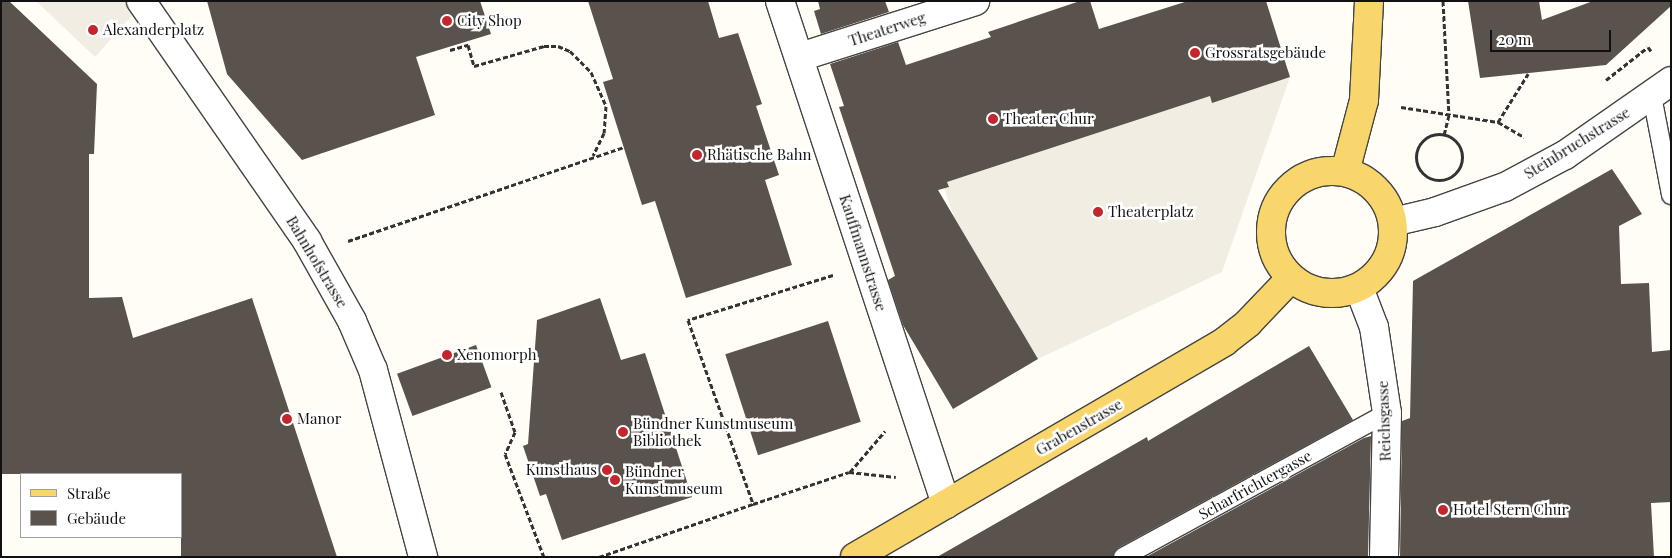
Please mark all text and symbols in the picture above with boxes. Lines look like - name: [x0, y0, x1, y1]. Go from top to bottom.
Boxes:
- street label: Theaterweg: [846, 8, 928, 50]
- place label: City Shop: [457, 12, 522, 30]
- marker: City Shop: [441, 15, 453, 27]
- scale bar: [1492, 20, 1613, 52]
- place label: Alexanderplatz: [103, 21, 204, 39]
- marker: Alexanderplatz: [87, 24, 99, 36]
- text: 20 m: [1498, 29, 1531, 49]
- place label: Grossratsgebäude: [1205, 44, 1326, 62]
- marker: Grossratsgebäude: [1189, 47, 1201, 59]
- street label: Steinbruchstrasse: [1521, 103, 1633, 183]
- place label: Theater Chur: [1003, 110, 1094, 128]
- marker: Theater Chur: [987, 113, 999, 125]
- place label: Rhätische Bahn: [707, 146, 811, 164]
- marker: Rhätische Bahn: [691, 149, 703, 161]
- street label: Kauffmannstrasse: [836, 192, 890, 314]
- place label: Theaterplatz: [1108, 203, 1194, 221]
- marker: Theaterplatz: [1092, 206, 1104, 218]
- street label: Bahnhofstrasse: [283, 213, 351, 311]
- place label: Xenomorph: [457, 346, 537, 364]
- marker: Xenomorph: [441, 349, 453, 361]
- street label: Reichsgasse: [1374, 380, 1394, 462]
- street label: Grabenstrasse: [1033, 395, 1125, 459]
- place label: Manor: [297, 410, 341, 428]
- marker: Manor: [281, 413, 293, 425]
- place label: Bündner Kunstmuseum Bibliothek: [633, 414, 794, 449]
- marker: Bündner Kunstmuseum Bibliothek: [617, 426, 629, 438]
- street label: Scharfrichtergasse: [1195, 447, 1315, 523]
- place label: Kunsthaus: [526, 461, 597, 479]
- place label: Bündner Kunstmuseum: [625, 462, 723, 497]
- marker: Kunsthaus: [601, 464, 613, 476]
- legend: [20, 473, 182, 538]
- marker: Bündner Kunstmuseum: [609, 474, 621, 486]
- text: Straße: [67, 483, 111, 503]
- place label: Hotel Stern Chur: [1453, 501, 1568, 519]
- marker: Hotel Stern Chur: [1437, 504, 1449, 516]
- text: Gebäude: [67, 508, 126, 528]

